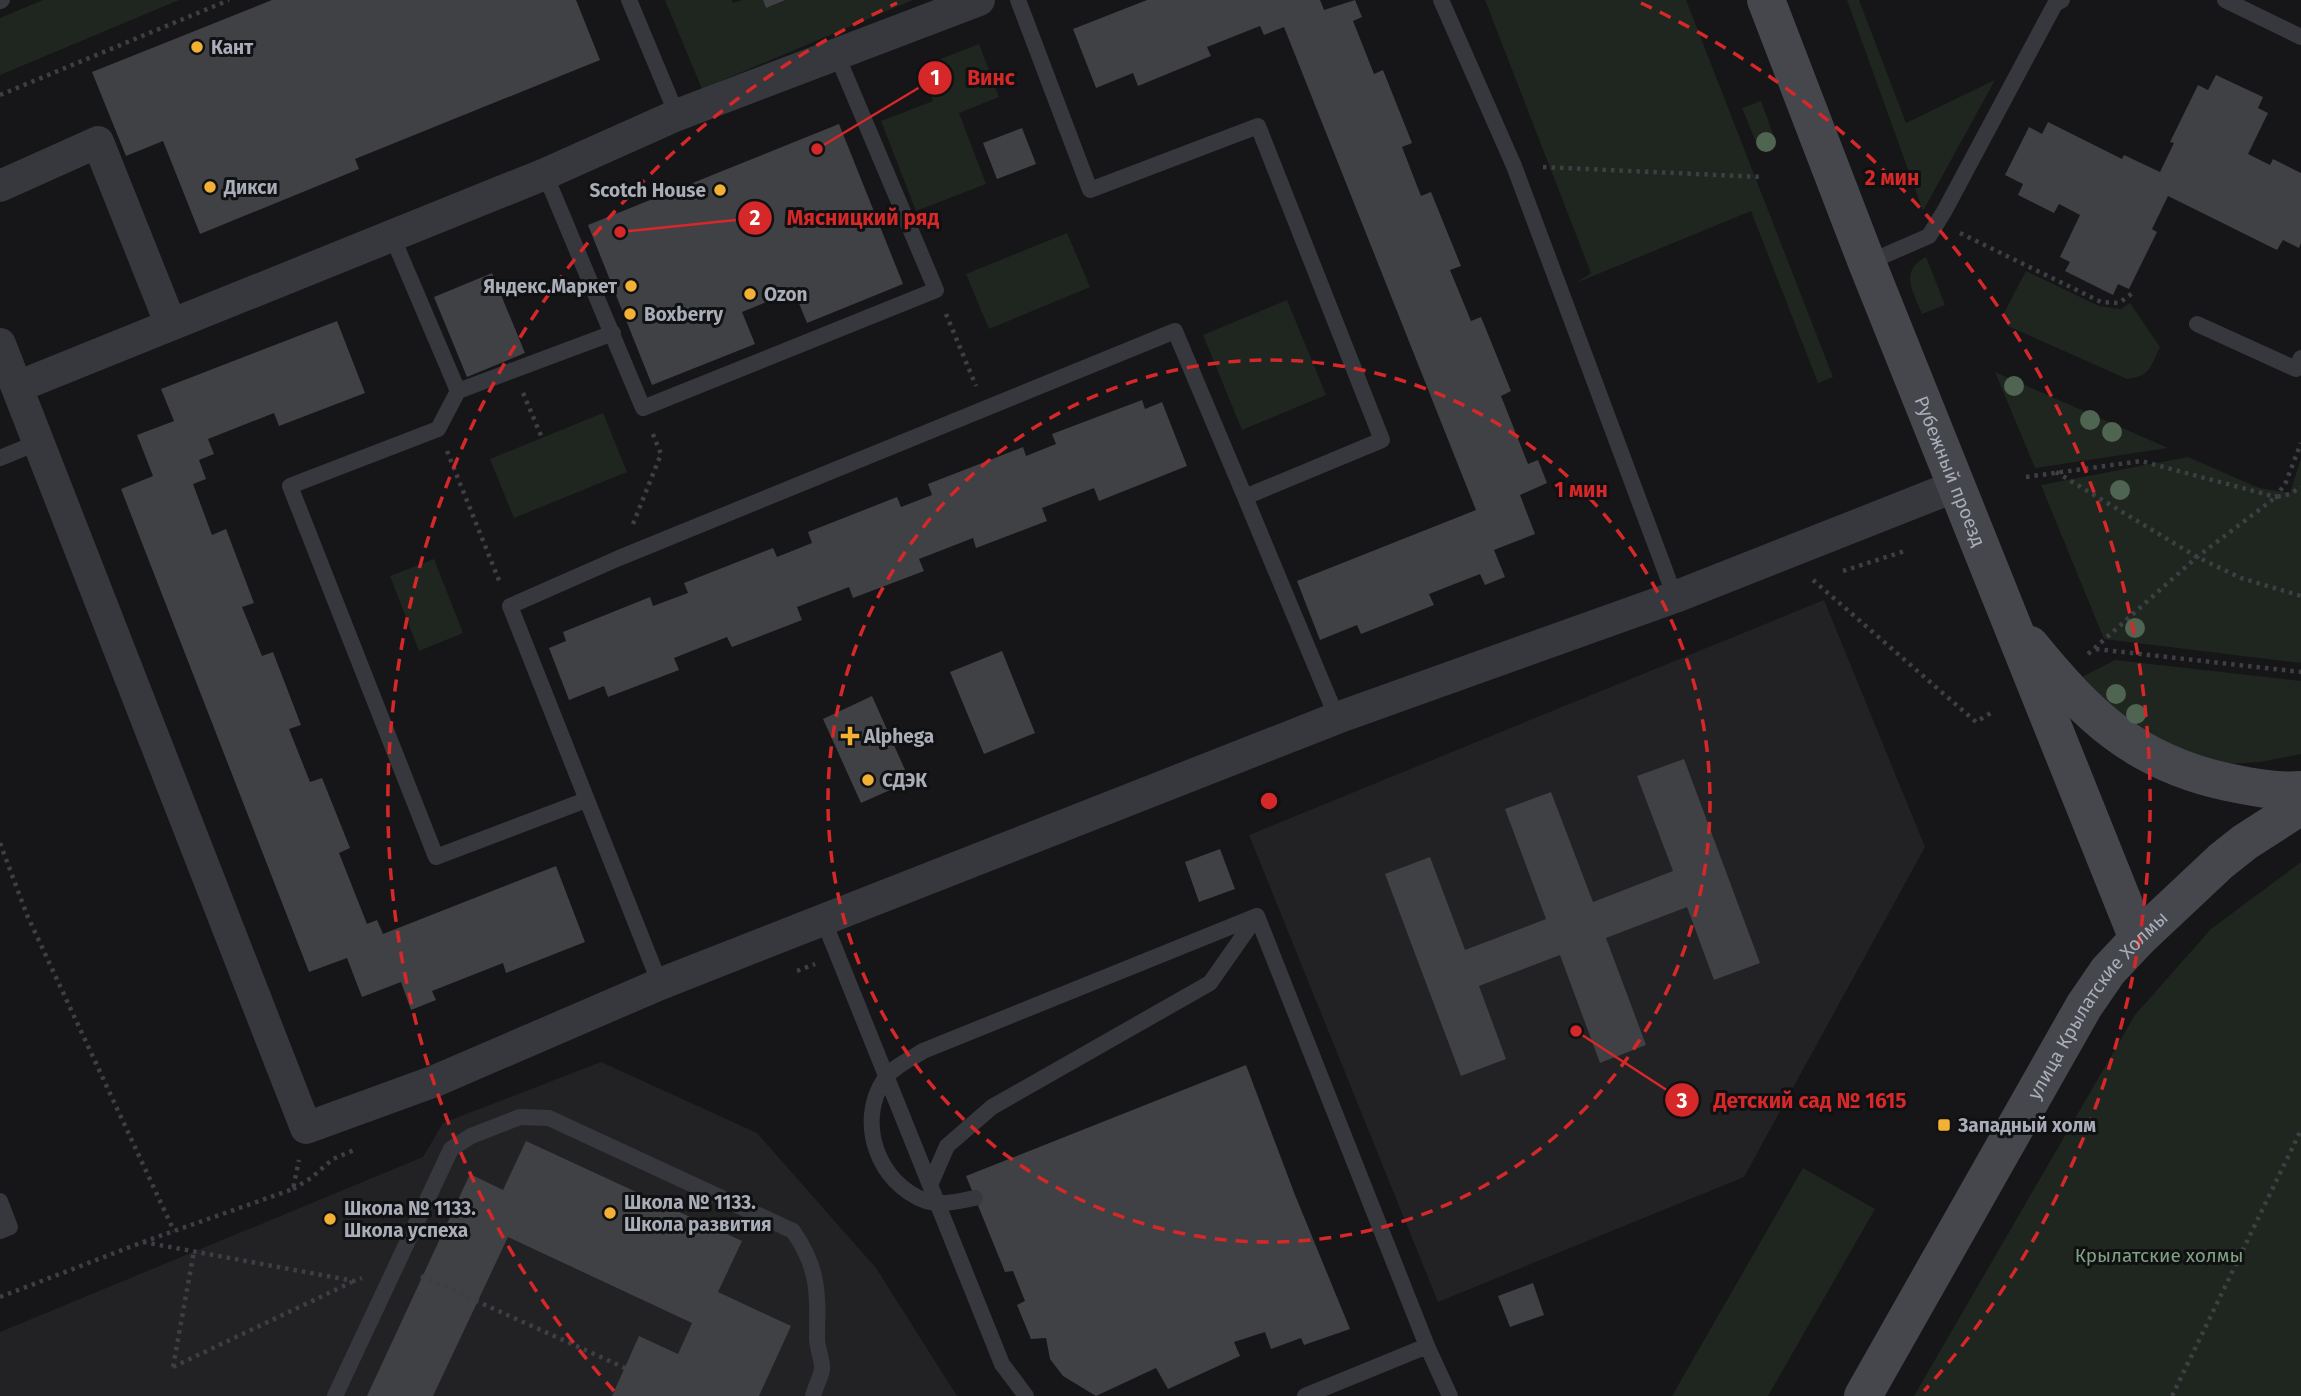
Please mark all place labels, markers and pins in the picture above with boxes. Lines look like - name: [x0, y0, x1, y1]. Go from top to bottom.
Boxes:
- place label: Кант: [211, 36, 254, 59]
- marker: Кант: [189, 39, 205, 55]
- callout: Винс: [918, 57, 1029, 99]
- place label: Дикси: [223, 176, 278, 199]
- marker: Дикси: [202, 179, 218, 195]
- place label: Scotch House: [589, 179, 706, 202]
- marker: Scotch House: [712, 182, 728, 198]
- callout: Мясницкий ряд: [738, 197, 953, 239]
- place label: Яндекс.Маркет: [484, 275, 618, 298]
- marker: Яндекс.Маркет: [623, 278, 639, 294]
- place label: Ozon: [764, 283, 808, 306]
- marker: Ozon: [742, 286, 758, 302]
- place label: Boxberry: [644, 303, 723, 326]
- marker: Boxberry: [622, 306, 638, 322]
- place label: Alphega: [863, 725, 934, 748]
- marker: Alphega: [842, 728, 858, 744]
- place label: СДЭК: [882, 769, 927, 792]
- marker: СДЭК: [860, 772, 876, 788]
- centre of rings: [1257, 789, 1281, 813]
- callout: Детский сад № 1615: [1664, 1079, 1921, 1121]
- place label: Западный холм: [1957, 1114, 2096, 1137]
- marker: Западный холм: [1936, 1117, 1952, 1133]
- place label: Школа № 1133. Школа развития: [624, 1191, 772, 1236]
- place label: Школа № 1133. Школа успеха: [344, 1197, 476, 1242]
- marker: Школа № 1133. Школа развития: [602, 1205, 618, 1221]
- marker: Школа № 1133. Школа успеха: [322, 1211, 338, 1227]

